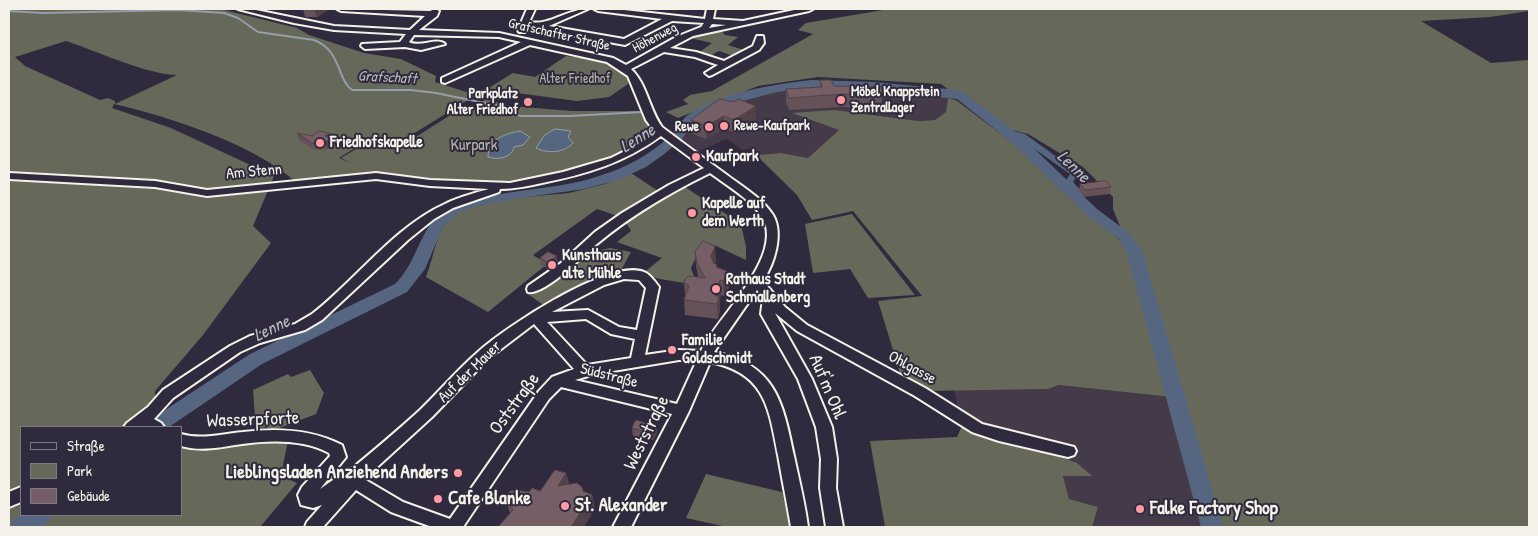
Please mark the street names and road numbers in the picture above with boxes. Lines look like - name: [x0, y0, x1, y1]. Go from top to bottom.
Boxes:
- street label: Grafschafter Straße: [506, 15, 612, 55]
- street label: Höhenweg: [630, 19, 680, 57]
- street label: Am Stenn: [225, 160, 283, 184]
- street label: Auf der Mauer: [434, 337, 506, 407]
- street label: Ohlgasse: [885, 347, 939, 389]
- street label: Auf'm Ohl: [803, 351, 851, 423]
- street label: Südstraße: [578, 360, 640, 392]
- street label: Oststraße: [485, 369, 545, 439]
- street label: Weststraße: [619, 392, 675, 474]
- street label: Wasserpforte: [206, 407, 300, 433]

